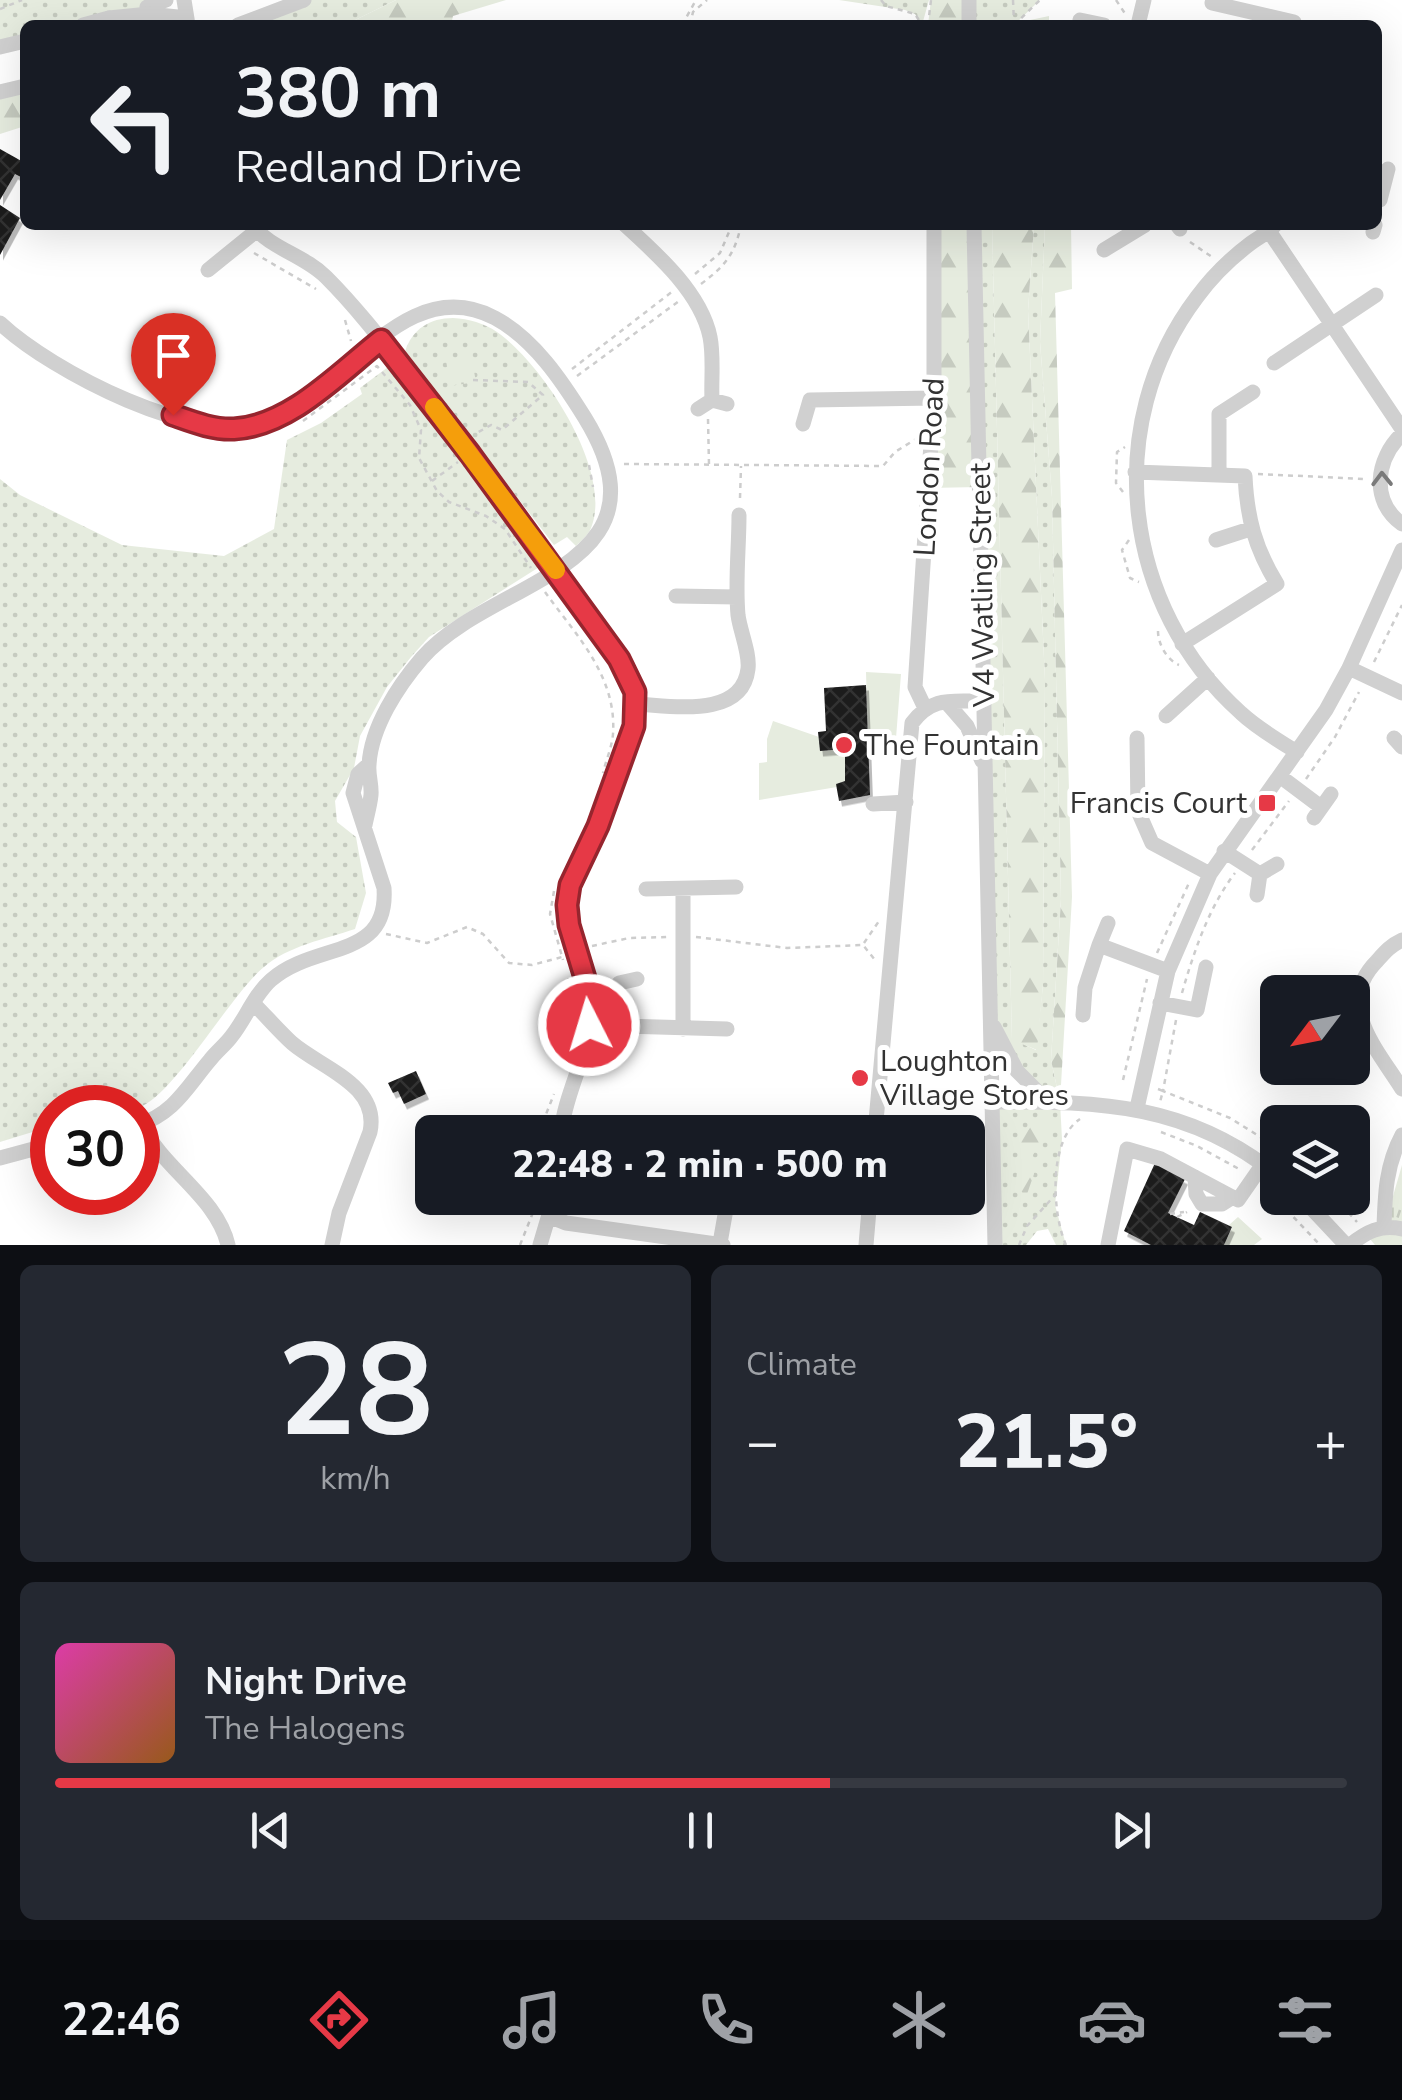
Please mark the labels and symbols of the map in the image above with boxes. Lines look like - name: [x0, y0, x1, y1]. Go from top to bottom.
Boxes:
- pin: [131, 313, 216, 416]
- street label: London Road: [904, 377, 955, 557]
- street label: V4 Watling Street: [960, 462, 1005, 708]
- one-way arrow: [1371, 471, 1393, 486]
- place label: The Fountain: [864, 725, 1040, 766]
- marker: The Fountain: [833, 734, 855, 756]
- place label: Francis Court: [1070, 783, 1247, 824]
- marker: Francis Court: [1256, 792, 1278, 814]
- position arrow: [537, 973, 641, 1077]
- north arrow: [1260, 975, 1370, 1085]
- place label: Loughton Village Stores: [879, 1041, 1069, 1116]
- marker: Loughton Village Stores: [849, 1067, 871, 1089]
- speed limit sign: 30: [30, 1085, 160, 1215]

